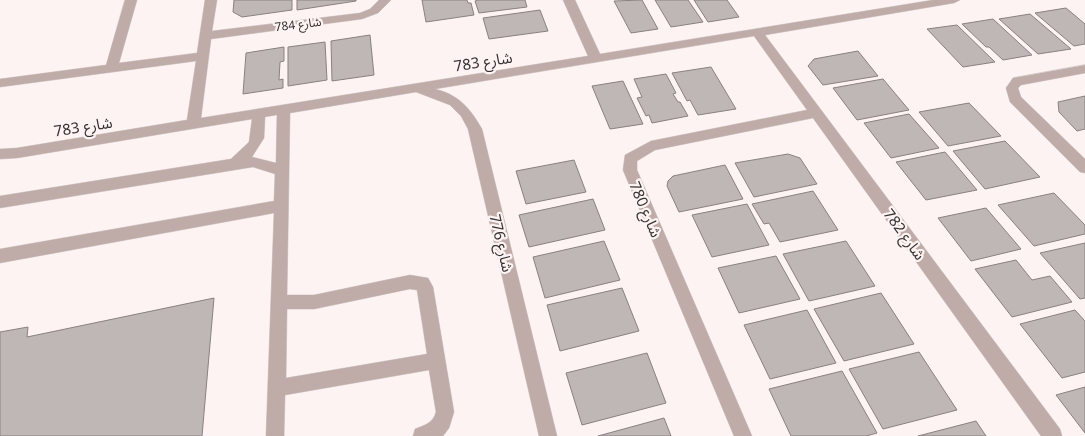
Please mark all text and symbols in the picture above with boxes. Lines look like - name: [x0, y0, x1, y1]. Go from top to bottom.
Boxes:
- street label: شارع 784: [274, 13, 323, 36]
- street label: شارع 783: [452, 46, 514, 78]
- street label: شارع 783: [52, 111, 114, 143]
- street label: شارع 780: [623, 178, 667, 241]
- street label: شارع 782: [877, 204, 931, 266]
- street label: شارع 776: [483, 212, 518, 275]

